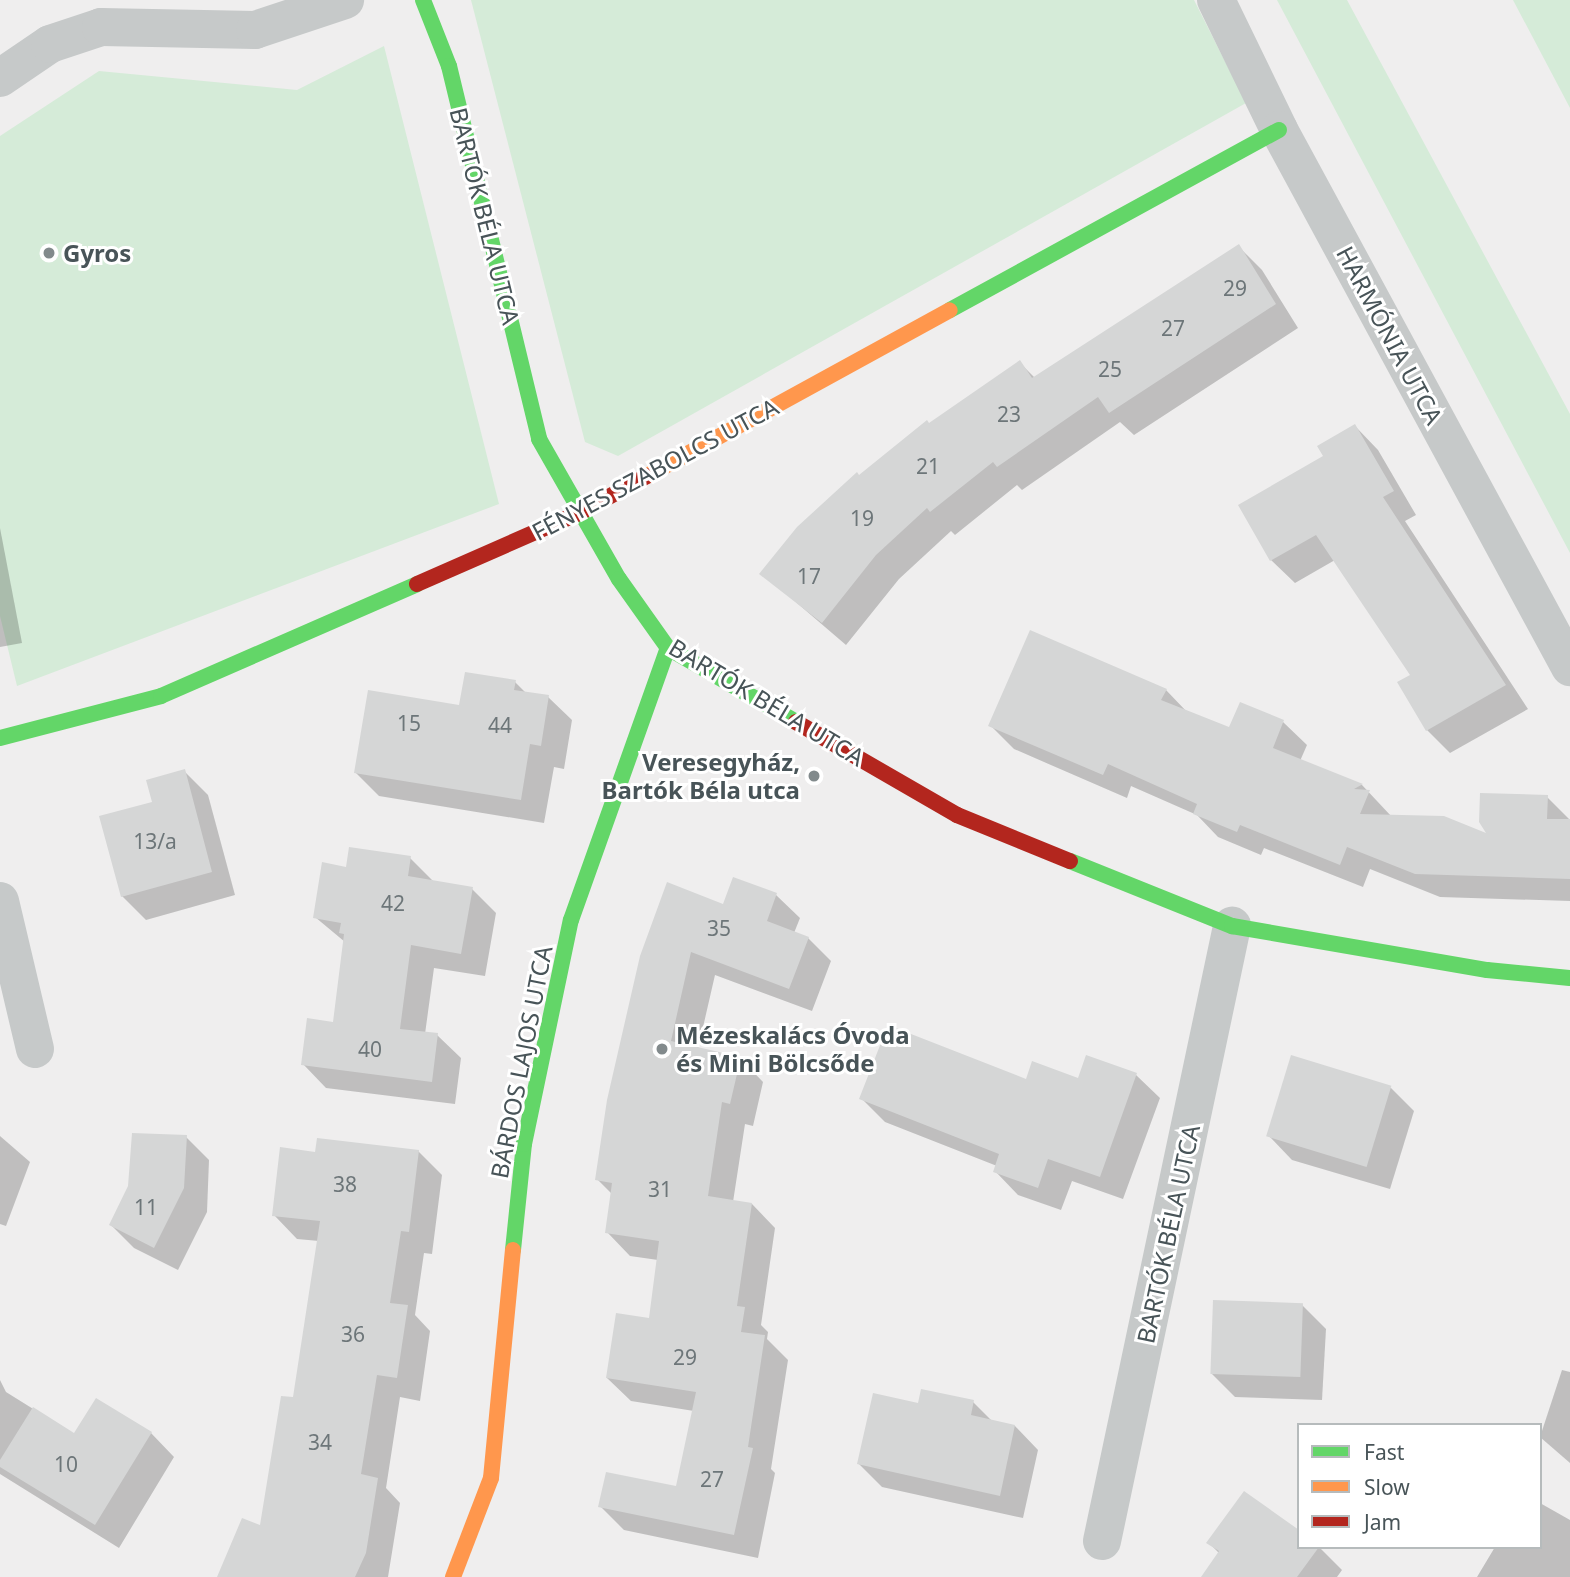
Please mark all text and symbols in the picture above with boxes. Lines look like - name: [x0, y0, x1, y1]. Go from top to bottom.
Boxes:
- street label: BARTÓK BÉLA UTCA: [444, 105, 526, 327]
- place label: Gyros: [63, 239, 131, 267]
- street label: HARMÓNIA UTCA: [1331, 241, 1449, 429]
- marker: Gyros: [41, 245, 57, 261]
- house number: 29: [1223, 275, 1247, 301]
- house number: 27: [1161, 315, 1185, 341]
- house number: 25: [1098, 356, 1122, 382]
- street label: FÉNYES SZABOLCS UTCA: [527, 392, 783, 546]
- house number: 23: [997, 401, 1021, 427]
- house number: 21: [916, 453, 940, 479]
- house number: 19: [850, 505, 874, 531]
- house number: 17: [797, 563, 821, 589]
- street label: BARTÓK BÉLA UTCA: [664, 632, 870, 772]
- house number: 15: [397, 710, 421, 736]
- house number: 44: [488, 712, 512, 738]
- place label: Veresegyház, Bartók Béla utca: [602, 748, 800, 804]
- marker: Veresegyház, Bartók Béla utca: [806, 768, 822, 784]
- house number: 13/a: [133, 828, 177, 854]
- house number: 42: [381, 890, 405, 916]
- house number: 35: [707, 915, 731, 941]
- street label: BÁRDOS LAJOS UTCA: [484, 943, 558, 1181]
- place label: Mézeskalács Óvoda és Mini Bölcsőde: [676, 1021, 910, 1077]
- house number: 40: [358, 1036, 382, 1062]
- marker: Mézeskalács Óvoda és Mini Bölcsőde: [654, 1041, 670, 1057]
- street label: BARTÓK BÉLA UTCA: [1131, 1122, 1205, 1346]
- house number: 38: [333, 1171, 357, 1197]
- house number: 31: [648, 1176, 672, 1202]
- house number: 11: [134, 1194, 158, 1220]
- house number: 36: [341, 1321, 365, 1347]
- house number: 29: [673, 1344, 697, 1370]
- legend: [1297, 1423, 1542, 1549]
- house number: 34: [308, 1429, 332, 1455]
- text: Fast: [1364, 1438, 1404, 1466]
- house number: 10: [54, 1451, 78, 1477]
- house number: 27: [700, 1466, 724, 1492]
- text: Slow: [1364, 1473, 1410, 1501]
- text: Jam: [1364, 1508, 1401, 1536]

